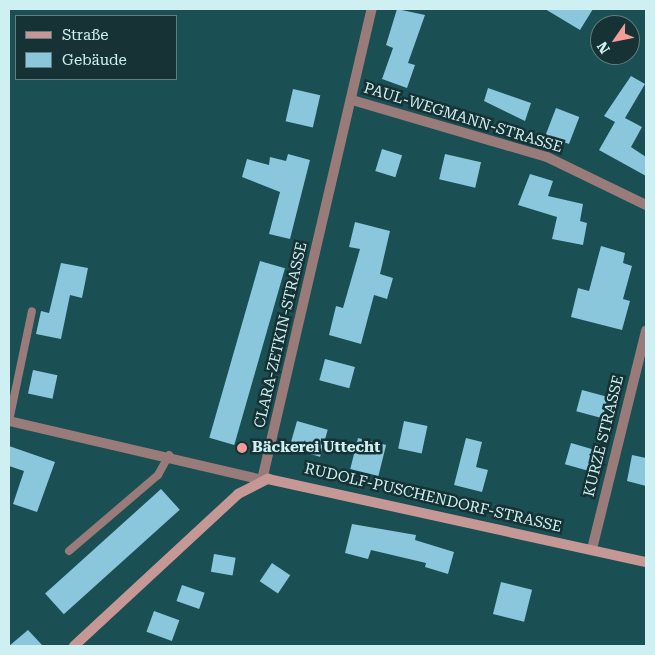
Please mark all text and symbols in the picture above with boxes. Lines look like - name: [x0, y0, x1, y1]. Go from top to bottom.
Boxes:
- legend: [15, 15, 178, 80]
- north arrow: [590, 15, 640, 65]
- text: Straße: [62, 26, 109, 44]
- text: N: [594, 39, 613, 57]
- text: Gebäude: [62, 51, 127, 69]
- street label: PAUL-WEGMANN-STRASSE: [361, 79, 565, 157]
- street label: CLARA-ZETKIN-STRASSE: [251, 240, 311, 430]
- street label: KURZE STRASSE: [580, 373, 628, 499]
- place label: Bäckerei Uttecht: [252, 439, 380, 457]
- marker: Bäckerei Uttecht: [236, 442, 248, 454]
- street label: RUDOLF-PUSCHENDORF-STRASSE: [303, 460, 563, 536]

